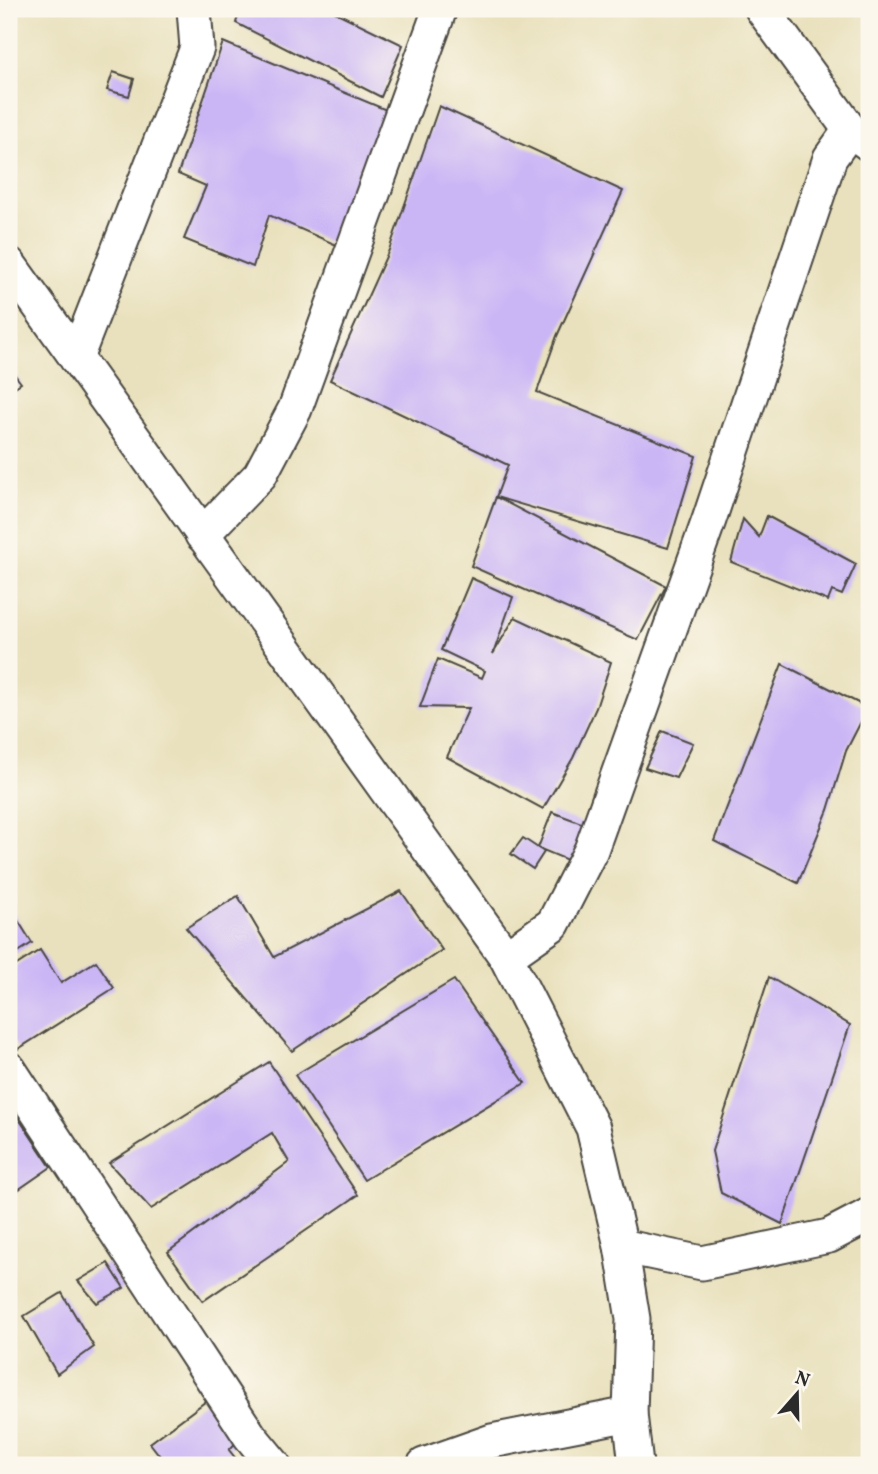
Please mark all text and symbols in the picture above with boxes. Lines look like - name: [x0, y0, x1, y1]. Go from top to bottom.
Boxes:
- north arrow: [762, 1358, 832, 1428]
- text: N: [791, 1365, 813, 1395]

